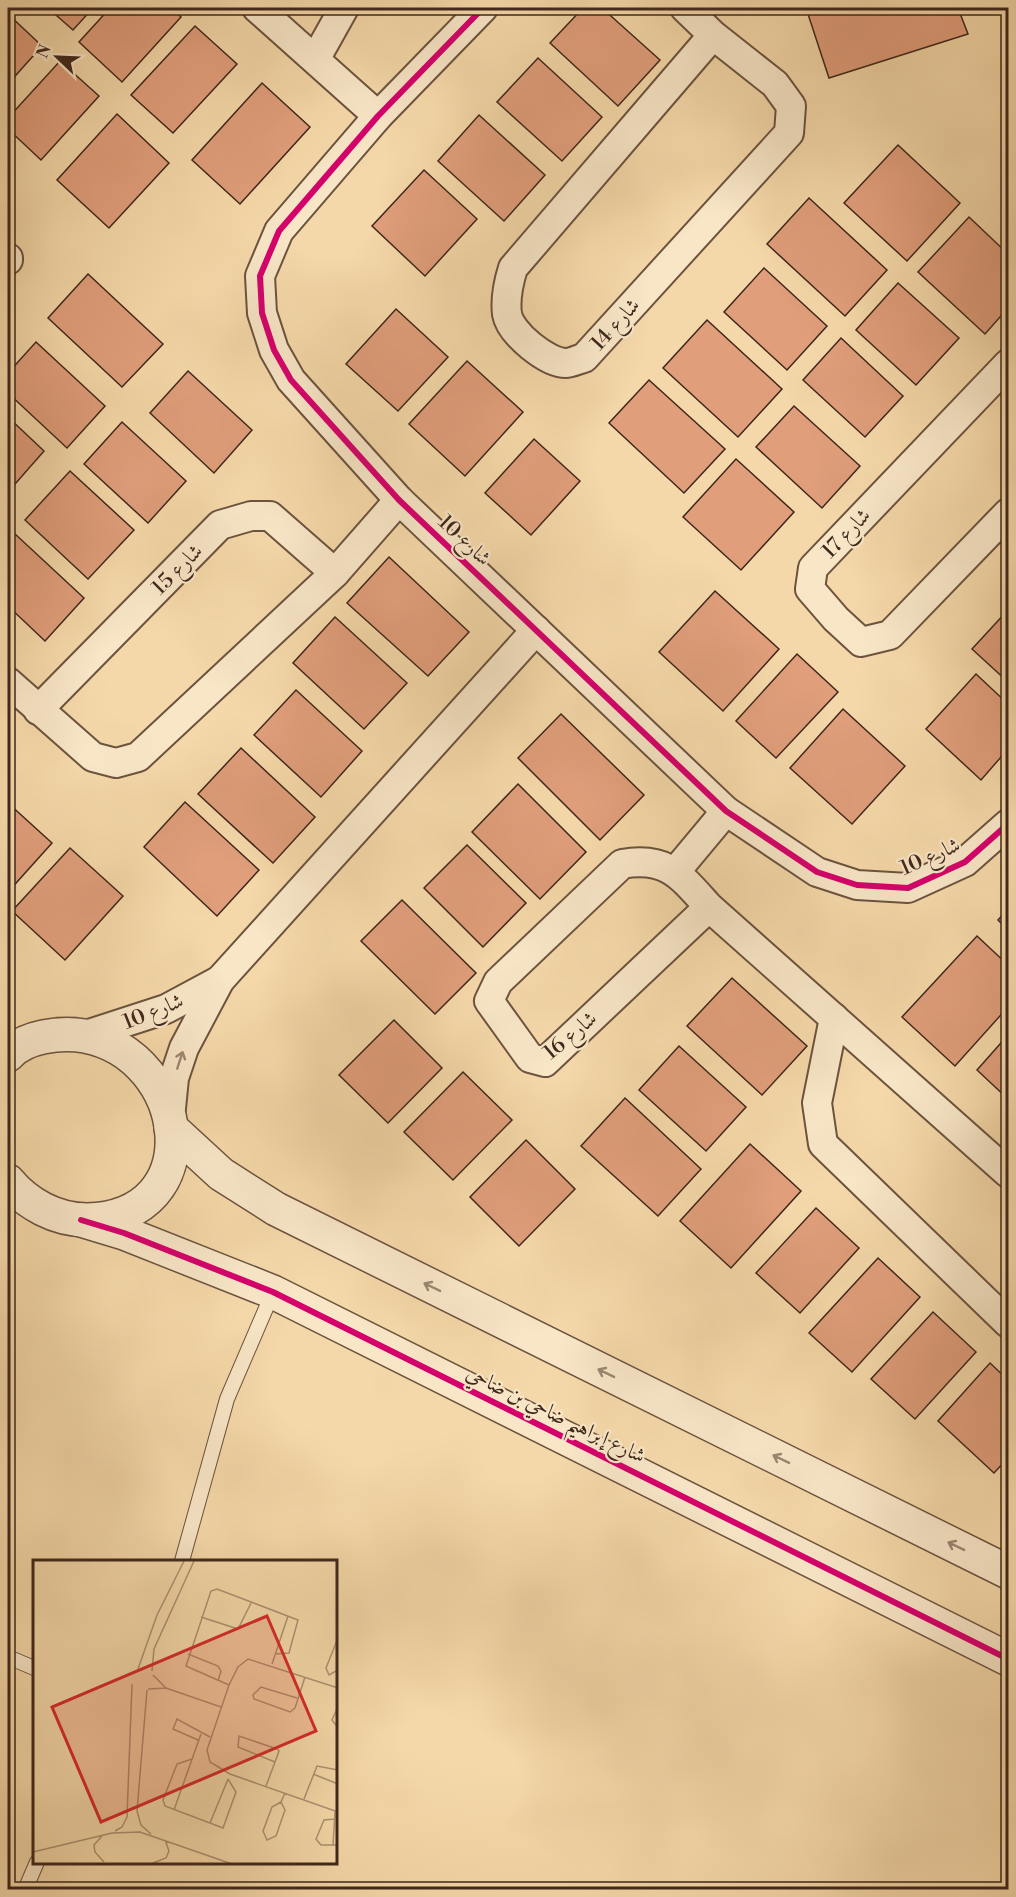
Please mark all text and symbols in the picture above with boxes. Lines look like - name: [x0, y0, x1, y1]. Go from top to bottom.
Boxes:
- north arrow: [27, 27, 87, 87]
- text: N: [32, 41, 56, 61]
- street label: شارع 14: [586, 293, 649, 359]
- street label: شارع 17: [817, 503, 880, 567]
- street label: شارع 10: [430, 510, 496, 575]
- street label: شارع 15: [147, 539, 211, 603]
- street label: شارع 10: [896, 832, 966, 885]
- street label: شارع 10: [119, 988, 189, 1040]
- street label: شارع 16: [539, 1006, 605, 1069]
- one-way arrow: [175, 1051, 186, 1070]
- one-way arrow: [423, 1280, 441, 1292]
- street label: شارع إبراهيم ضاحي بن ضاحي: [459, 1360, 649, 1476]
- one-way arrow: [598, 1367, 616, 1378]
- one-way arrow: [773, 1453, 791, 1465]
- one-way arrow: [948, 1540, 965, 1552]
- inset map: [33, 1560, 338, 1864]

